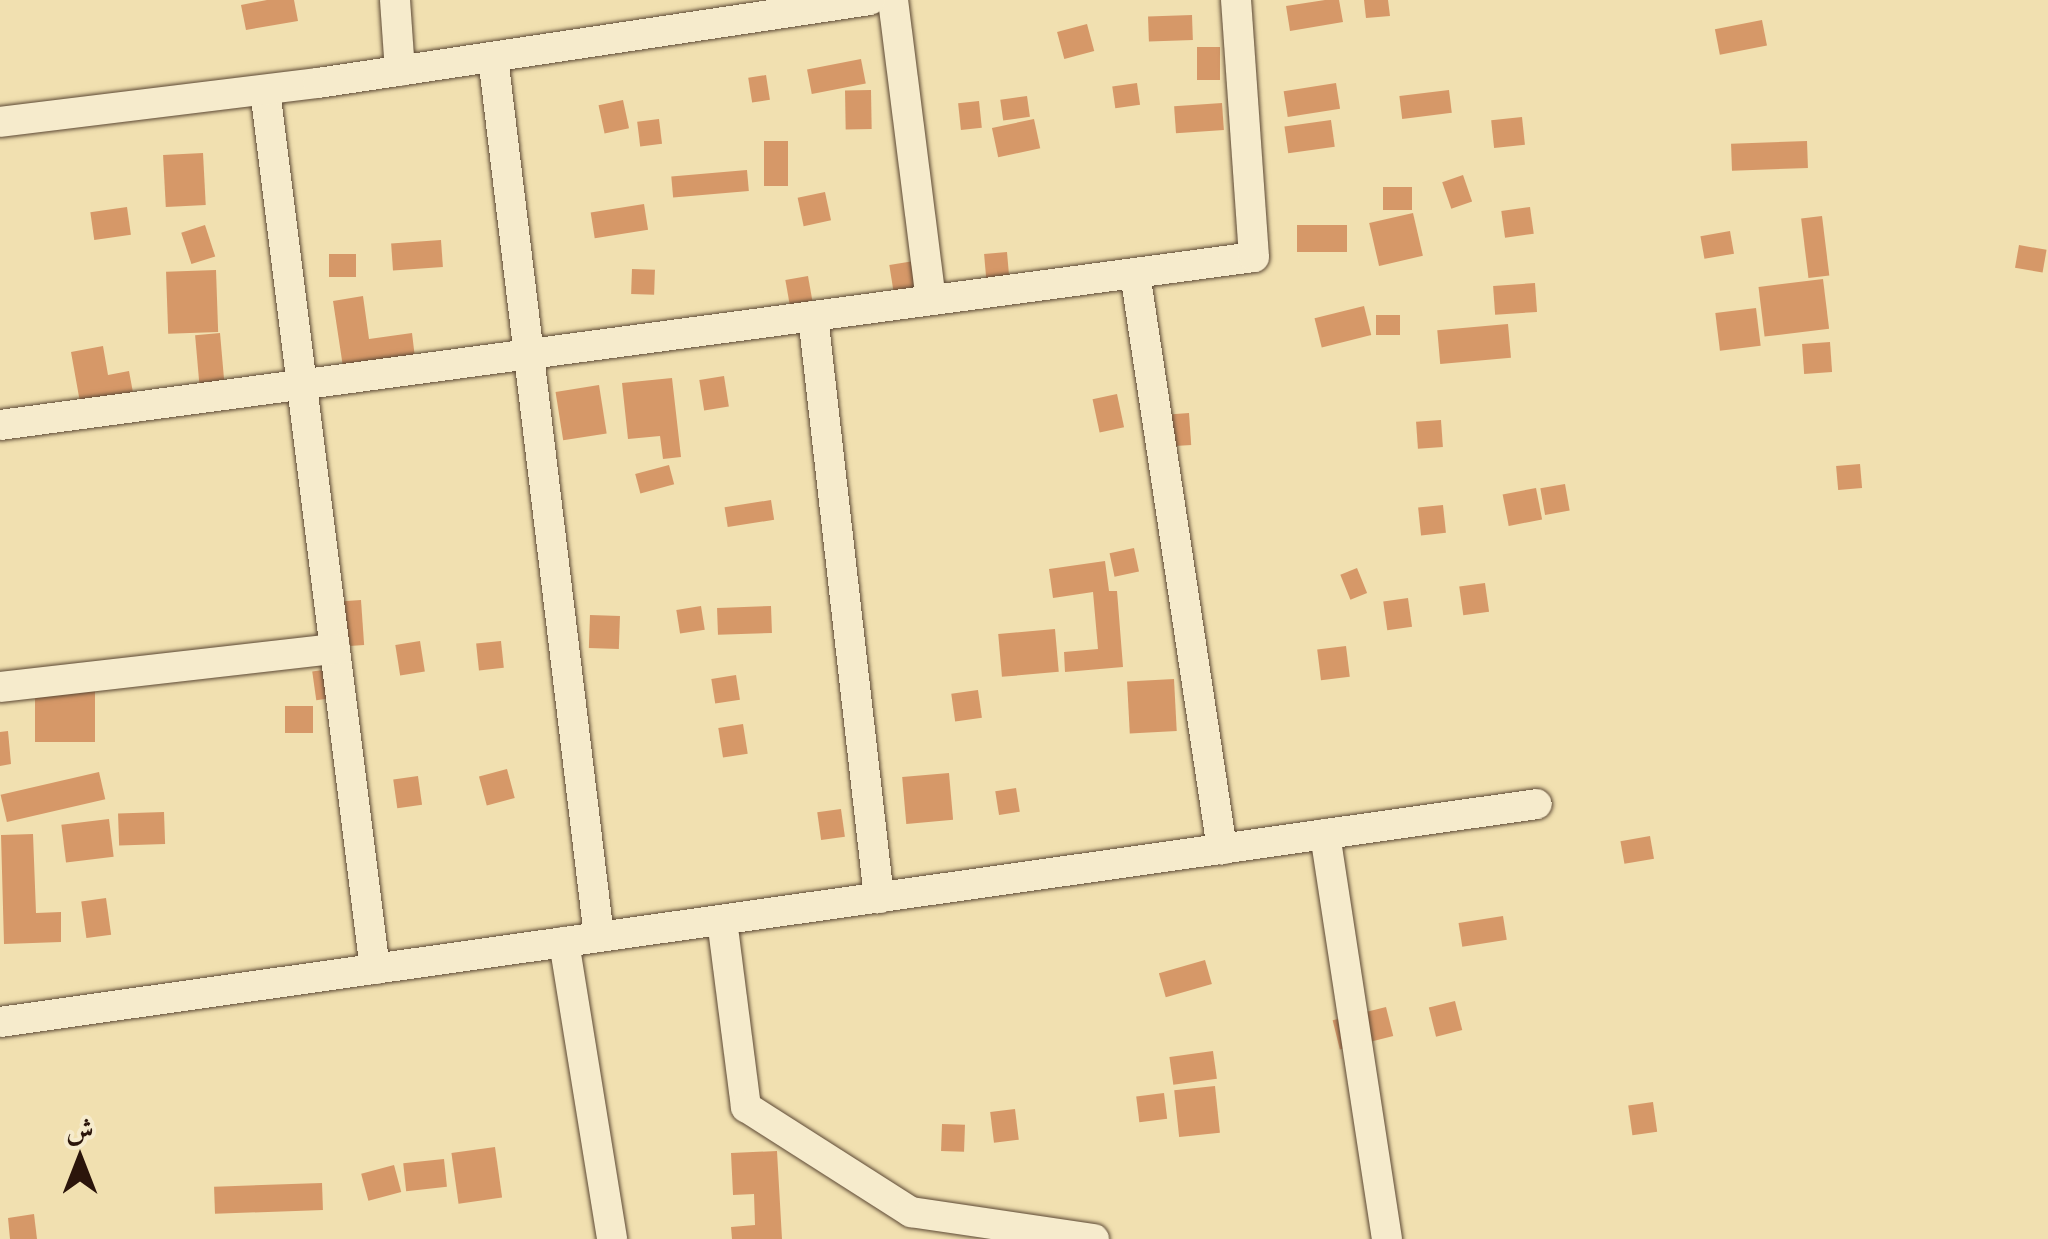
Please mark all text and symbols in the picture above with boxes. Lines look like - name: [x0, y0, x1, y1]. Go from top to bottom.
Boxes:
- text: ش: [66, 1108, 94, 1149]
- north arrow: [30, 1109, 130, 1209]

